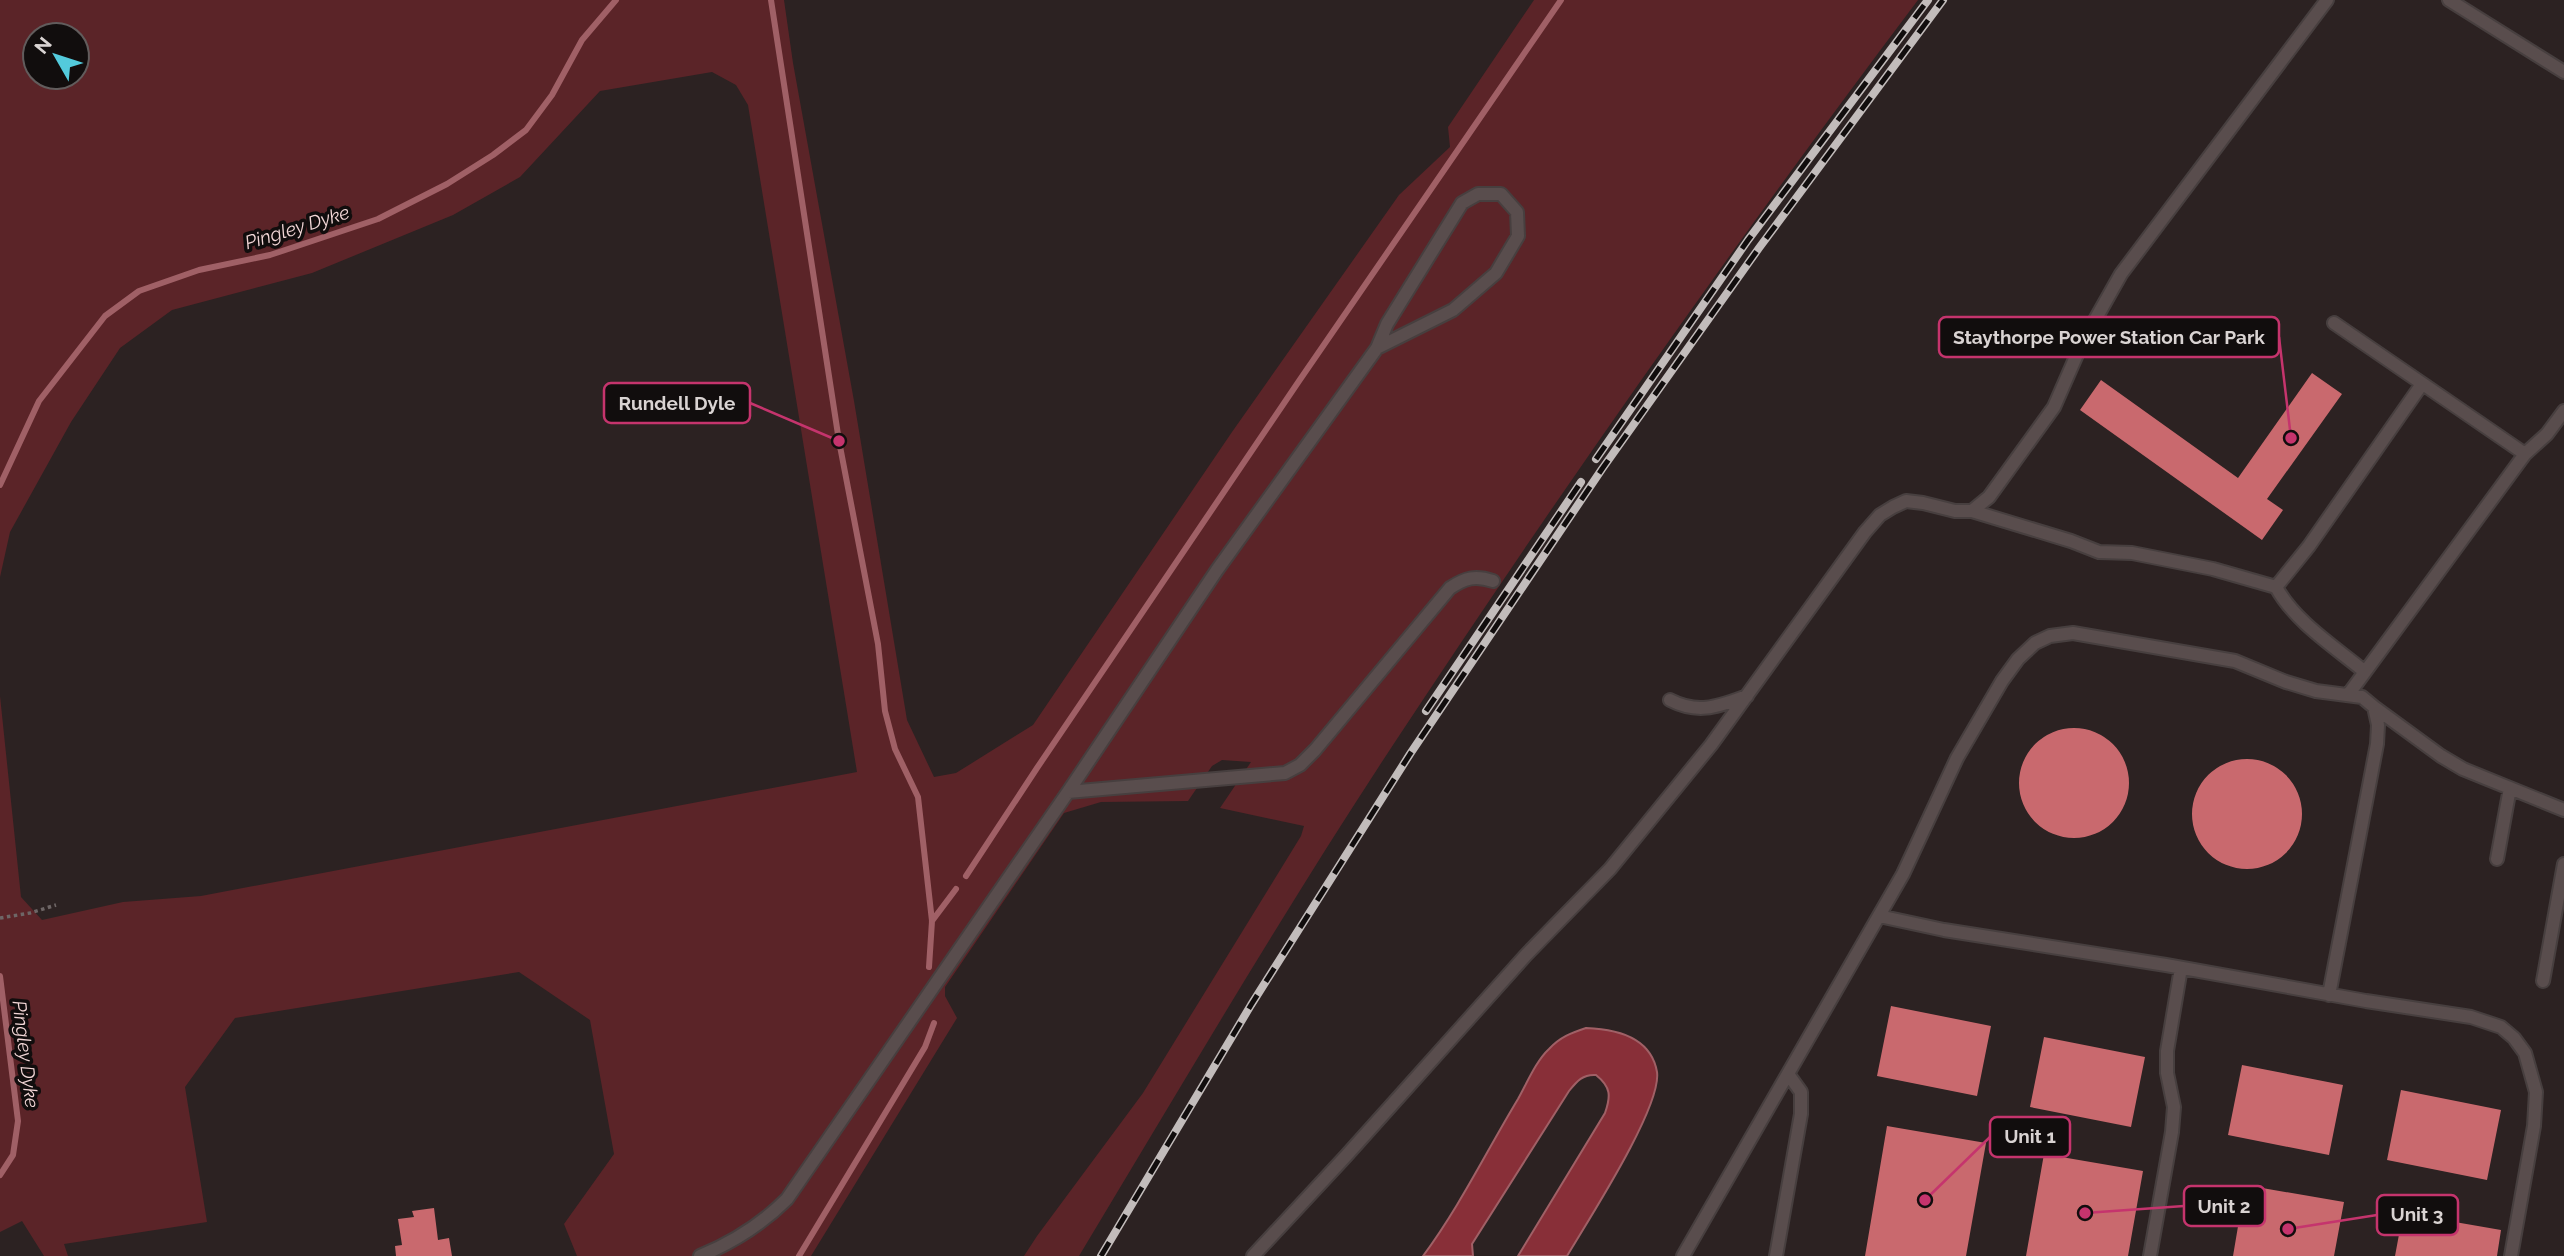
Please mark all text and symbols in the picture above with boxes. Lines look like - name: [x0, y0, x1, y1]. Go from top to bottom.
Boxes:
- north arrow: [21, 21, 91, 91]
- text: N: [30, 33, 56, 58]
- water label: Pingley Dyke: [242, 201, 352, 253]
- callout: Staythorpe Power Station Car Park: [1939, 317, 2279, 357]
- text: Staythorpe Power Station Car Park: [1953, 326, 2265, 348]
- callout: Rundell Dyle: [604, 383, 750, 423]
- text: Rundell Dyle: [619, 392, 735, 414]
- water label: Pingley Dyke: [8, 999, 44, 1109]
- callout: Unit 1: [1990, 1117, 2070, 1157]
- text: Unit 1: [2004, 1125, 2056, 1147]
- callout: Unit 2: [2184, 1186, 2265, 1226]
- text: Unit 2: [2198, 1195, 2250, 1217]
- callout: Unit 3: [2377, 1195, 2458, 1235]
- text: Unit 3: [2391, 1203, 2443, 1225]

